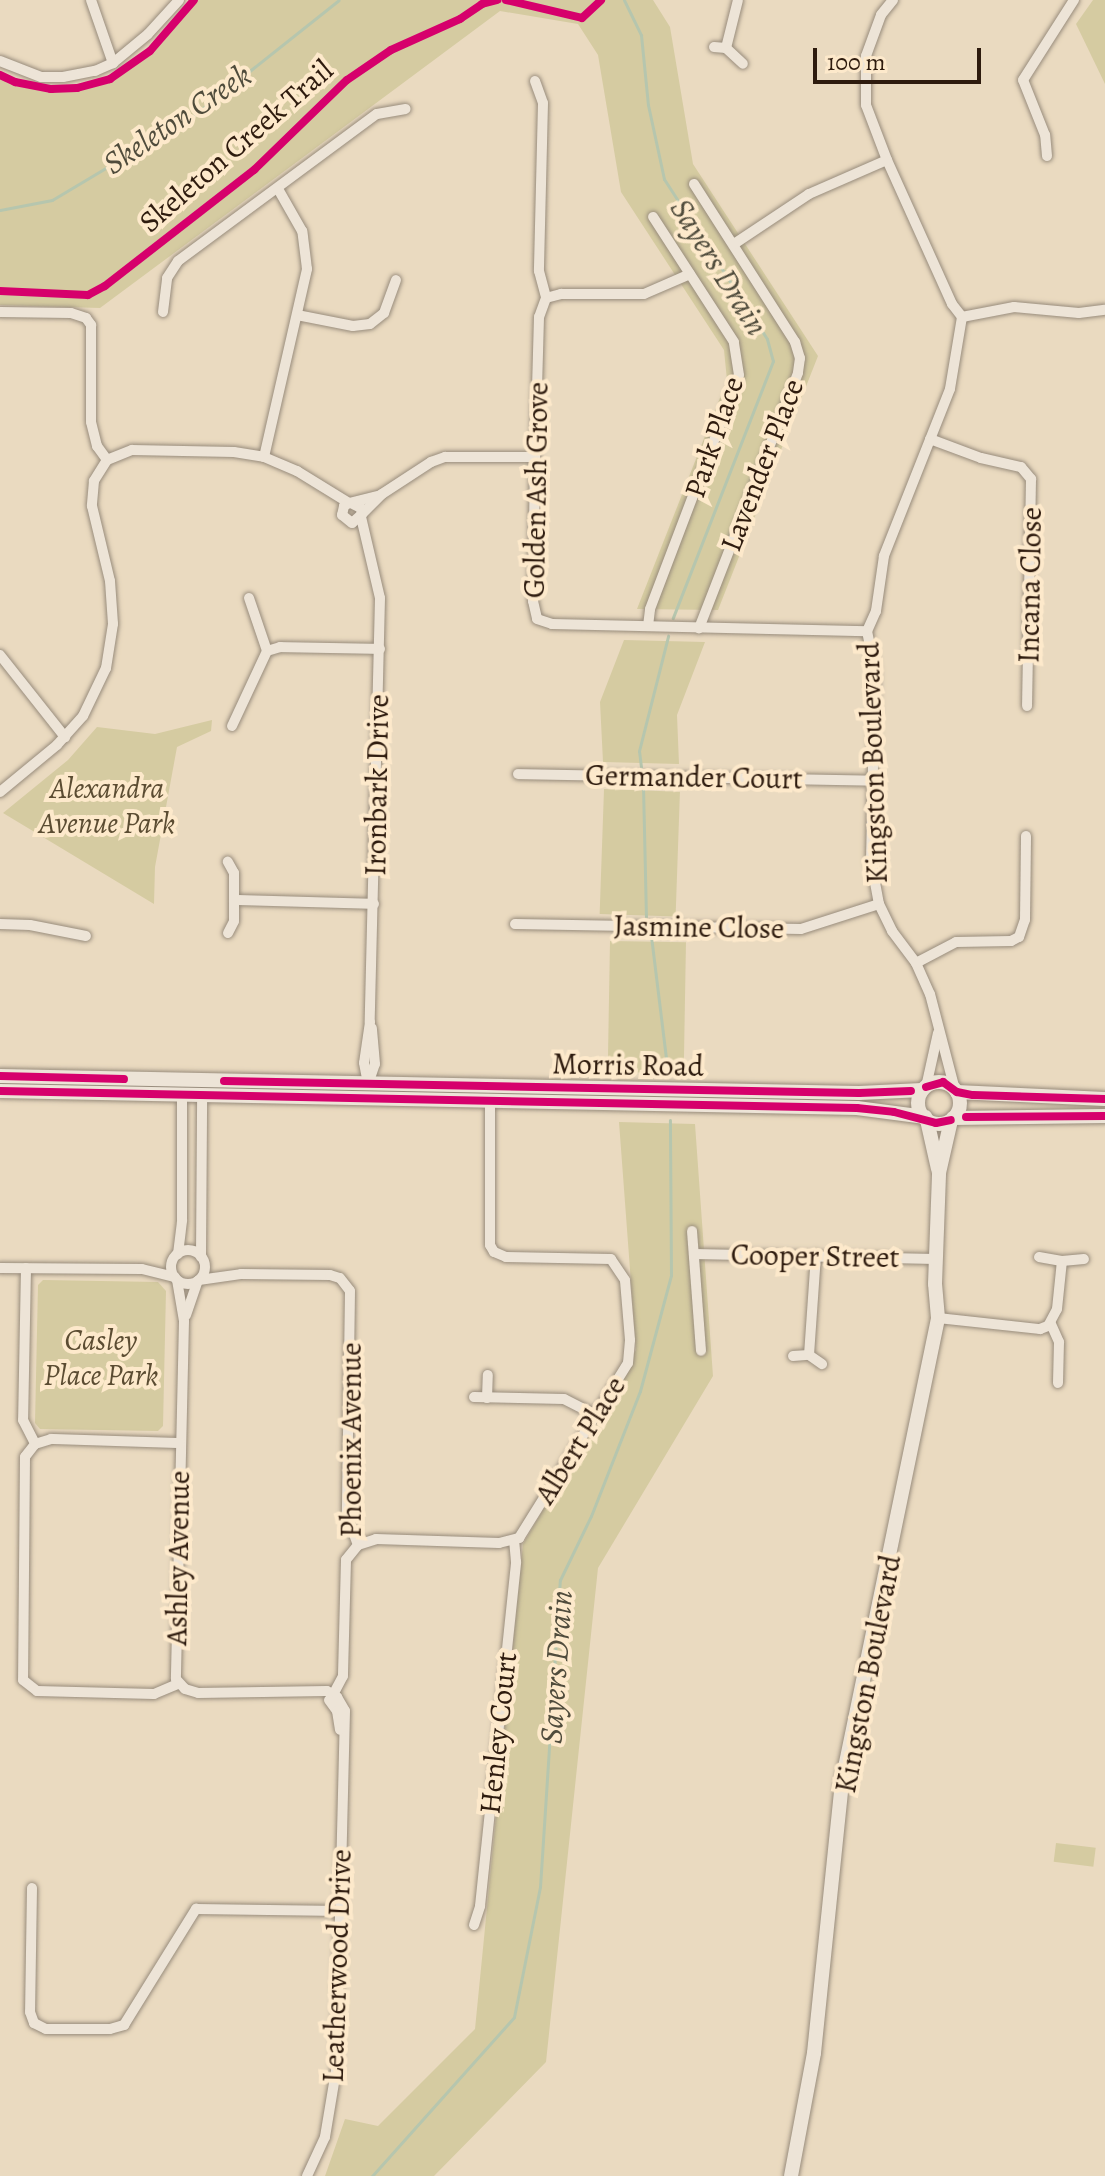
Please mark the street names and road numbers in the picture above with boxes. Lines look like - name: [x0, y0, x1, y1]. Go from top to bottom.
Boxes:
- street label: Skeleton Creek Trail: [132, 52, 340, 240]
- street label: Park Place: [677, 372, 751, 502]
- street label: Lavender Place: [713, 374, 811, 556]
- street label: Golden Ash Grove: [516, 381, 556, 599]
- street label: Incana Close: [1011, 507, 1049, 663]
- street label: Kingston Boulevard: [851, 642, 895, 884]
- street label: Ironbark Drive: [357, 694, 397, 876]
- street label: Germander Court: [585, 757, 803, 797]
- street label: Jasmine Close: [613, 908, 785, 946]
- street label: Morris Road: [552, 1046, 704, 1084]
- street label: Cooper Street: [730, 1237, 900, 1275]
- street label: Phoenix Avenue: [333, 1342, 369, 1538]
- street label: Albert Place: [527, 1369, 633, 1511]
- street label: Ashley Avenue: [158, 1470, 198, 1646]
- street label: Kingston Boulevard: [827, 1552, 909, 1796]
- street label: Henley Court: [472, 1650, 524, 1816]
- street label: Leatherwood Drive: [315, 1849, 359, 2083]

